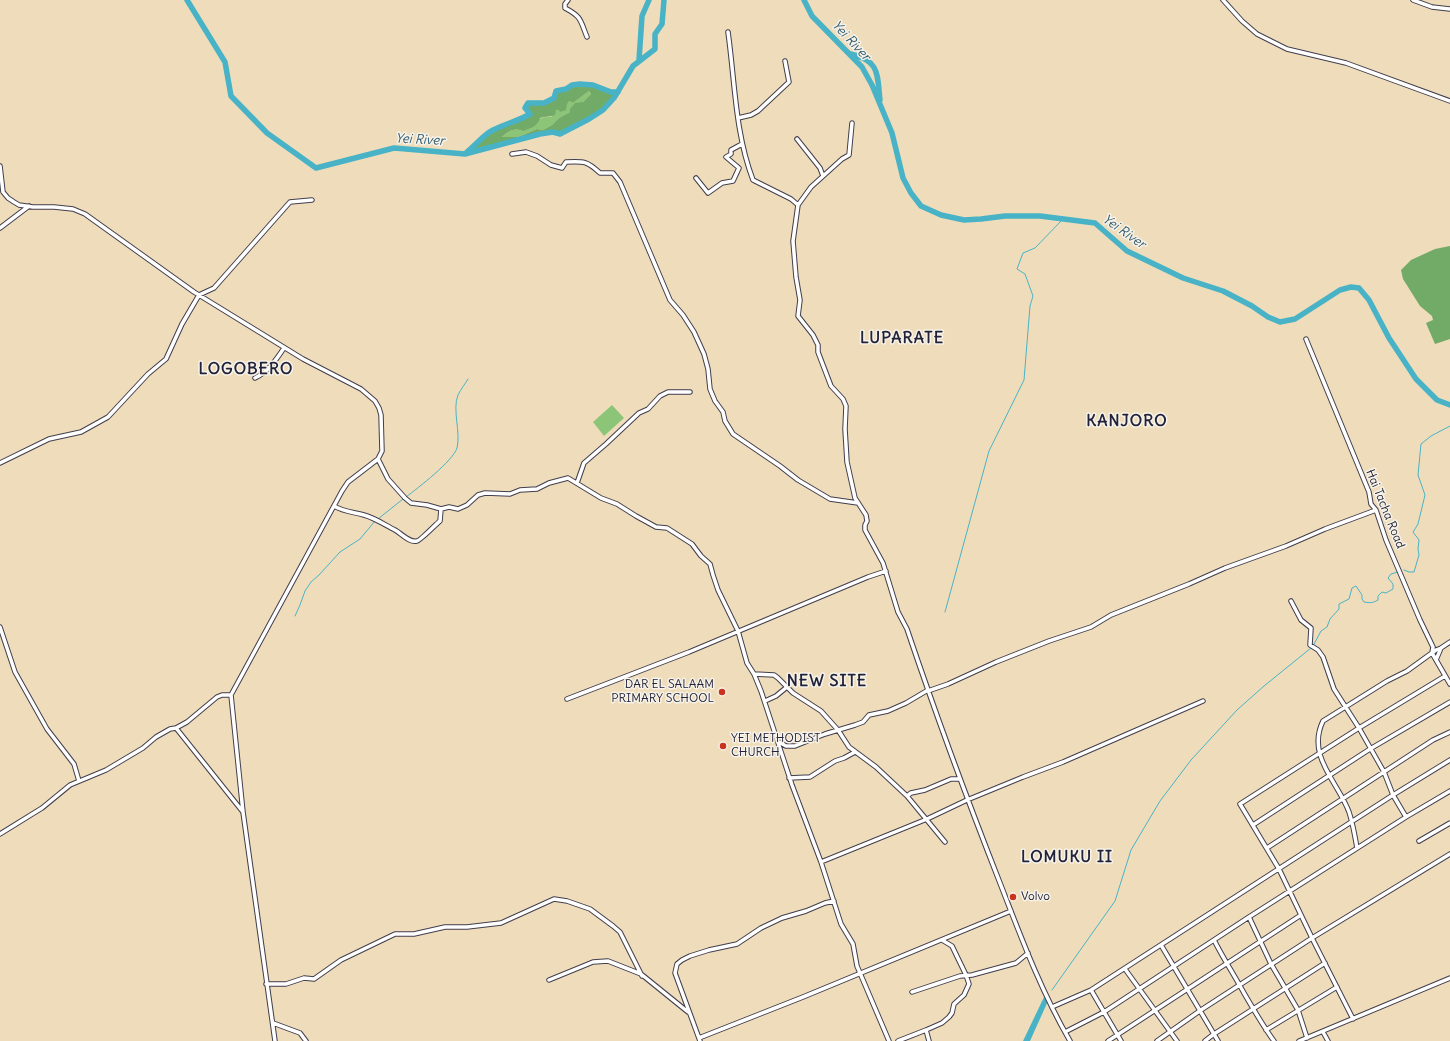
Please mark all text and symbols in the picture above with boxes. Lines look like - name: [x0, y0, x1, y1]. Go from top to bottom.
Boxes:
- water label: Yei River: [829, 18, 873, 64]
- water label: Yei River: [395, 131, 445, 149]
- water label: Yei River: [1099, 212, 1149, 252]
- district label: LUPARATE: [860, 328, 944, 348]
- district label: LOGOBERO: [199, 359, 293, 379]
- district label: KANJORO: [1086, 411, 1168, 431]
- street label: Hai Tacha Road: [1363, 467, 1407, 551]
- district label: NEW SITE: [787, 671, 867, 691]
- place label: DAR EL SALAAM PRIMARY SCHOOL: [611, 678, 714, 706]
- marker: DAR EL SALAAM PRIMARY SCHOOL: [717, 687, 727, 697]
- place label: YEI METHODIST CHURCH: [731, 732, 820, 760]
- marker: YEI METHODIST CHURCH: [718, 741, 728, 751]
- district label: LOMUKU II: [1021, 847, 1113, 867]
- place label: Volvo: [1021, 890, 1050, 904]
- marker: Volvo: [1008, 892, 1018, 902]

